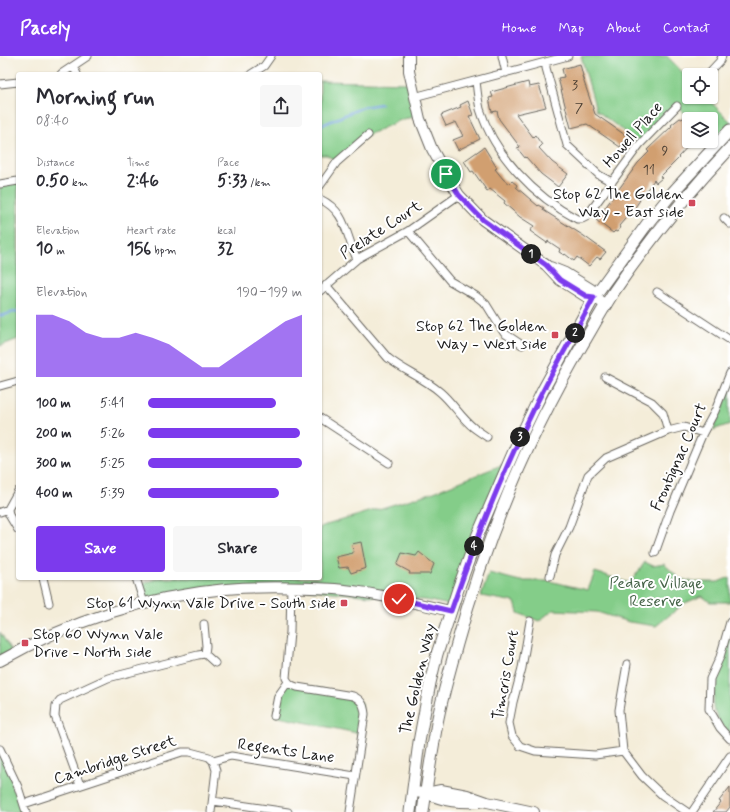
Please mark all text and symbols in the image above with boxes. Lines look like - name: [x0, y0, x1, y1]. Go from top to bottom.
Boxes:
- text: Pacely: [20, 16, 71, 41]
- text: Home: [502, 19, 536, 37]
- text: Map: [558, 19, 584, 37]
- text: About: [606, 19, 641, 37]
- text: Contact: [663, 19, 710, 37]
- map controls: [682, 68, 718, 148]
- button: locate: [682, 68, 718, 104]
- house number: 3: [572, 76, 578, 94]
- text: Morning run: [36, 84, 155, 112]
- button: share: [260, 85, 302, 127]
- street label: Howell Place: [598, 97, 668, 173]
- house number: 7: [575, 99, 584, 117]
- button: layers: [682, 112, 718, 148]
- text: 08:40: [36, 113, 69, 130]
- house number: 9: [662, 142, 669, 160]
- text: Distance: [36, 156, 75, 170]
- text: Time: [127, 156, 150, 170]
- text: Pace: [217, 156, 239, 170]
- pin: [429, 157, 463, 191]
- house number: 11: [643, 161, 655, 179]
- icon: arrive: [435, 163, 457, 185]
- text: 0.50: [36, 170, 69, 192]
- text: 2:46: [127, 170, 159, 192]
- text: 5:33: [217, 170, 247, 192]
- text: km: [69, 176, 88, 190]
- text: /km: [247, 176, 271, 190]
- place label: Stop 62 The Golden Way - East side: [553, 184, 684, 223]
- street label: Prelate Court: [336, 195, 426, 264]
- marker: Stop 62 The Golden Way - East side: [687, 198, 697, 208]
- text: Elevation: [36, 224, 79, 238]
- text: Heart rate: [127, 224, 176, 238]
- text: kcal: [217, 224, 236, 238]
- text: 10: [36, 238, 53, 260]
- text: 156: [127, 238, 151, 260]
- text: 32: [217, 238, 234, 260]
- text: m: [53, 244, 65, 258]
- text: bpm: [151, 244, 176, 258]
- pin: 1: [521, 244, 541, 264]
- text: 1: [529, 247, 533, 261]
- text: Elevation: [36, 284, 87, 301]
- text: 190–199 m: [236, 284, 302, 301]
- place label: Stop 62 The Golden Way - West side: [416, 316, 547, 355]
- pin: 2: [565, 323, 585, 343]
- text: 2: [572, 326, 578, 340]
- marker: Stop 62 The Golden Way - West side: [550, 330, 560, 340]
- text: 100 m: [36, 395, 71, 412]
- text: 5:41: [100, 395, 124, 412]
- street label: Frontignac Court: [646, 399, 712, 514]
- text: 200 m: [36, 425, 71, 442]
- text: 5:26: [100, 425, 125, 442]
- pin: 3: [510, 427, 530, 447]
- text: 3: [518, 430, 522, 444]
- text: 300 m: [36, 455, 71, 472]
- text: 5:25: [100, 455, 125, 472]
- text: 400 m: [36, 485, 73, 502]
- text: 5:39: [100, 485, 125, 502]
- button: Save: [36, 526, 165, 572]
- button: Share: [173, 526, 302, 572]
- pin: 4: [464, 536, 484, 556]
- text: 4: [471, 539, 477, 553]
- park label: Pedare Village Reserve: [609, 573, 703, 612]
- pin: [382, 582, 416, 616]
- icon: check: [388, 588, 410, 610]
- place label: Stop 61 Wynn Vale Drive - South side: [87, 593, 336, 614]
- marker: Stop 61 Wynn Vale Drive - South side: [339, 598, 349, 608]
- street label: The Golden Way: [395, 621, 441, 737]
- place label: Stop 60 Wynn Vale Drive - North side: [33, 624, 163, 663]
- street label: Timcris Court: [488, 628, 524, 722]
- marker: Stop 60 Wynn Vale Drive - North side: [20, 638, 30, 648]
- street label: Cambridge Street: [51, 730, 180, 791]
- street label: Regents Lane: [236, 734, 336, 769]

